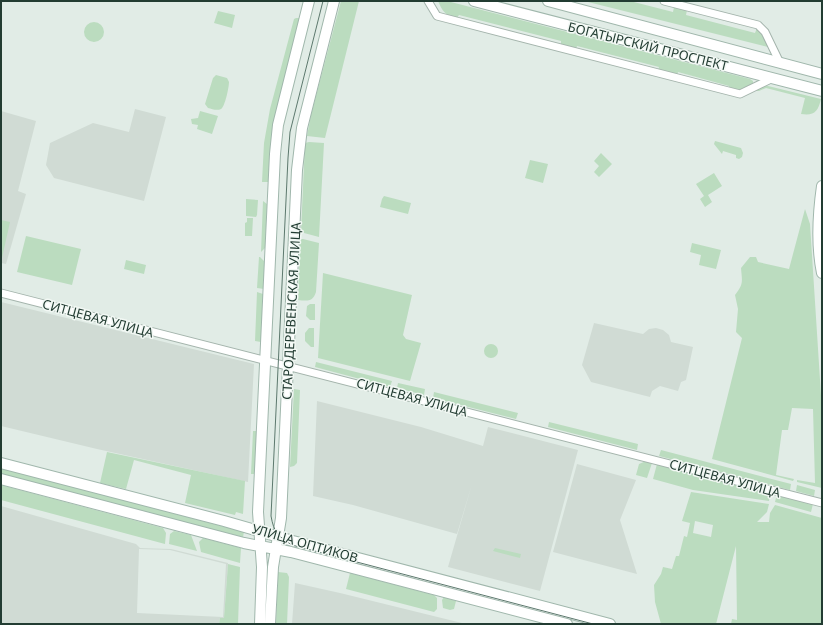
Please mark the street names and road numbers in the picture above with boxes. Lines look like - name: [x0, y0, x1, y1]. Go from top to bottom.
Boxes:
- street label: БОГАТЫРСКИЙ ПРОСПЕКТ: [566, 17, 731, 75]
- street label: СТАРОДЕРЕВЕНСКАЯ УЛИЦА: [277, 221, 305, 400]
- street label: СИТЦЕВАЯ УЛИЦА: [40, 295, 156, 342]
- street label: СИТЦЕВАЯ УЛИЦА: [354, 374, 470, 421]
- street label: СИТЦЕВАЯ УЛИЦА: [667, 455, 783, 502]
- street label: УЛИЦА ОПТИКОВ: [250, 519, 360, 567]

